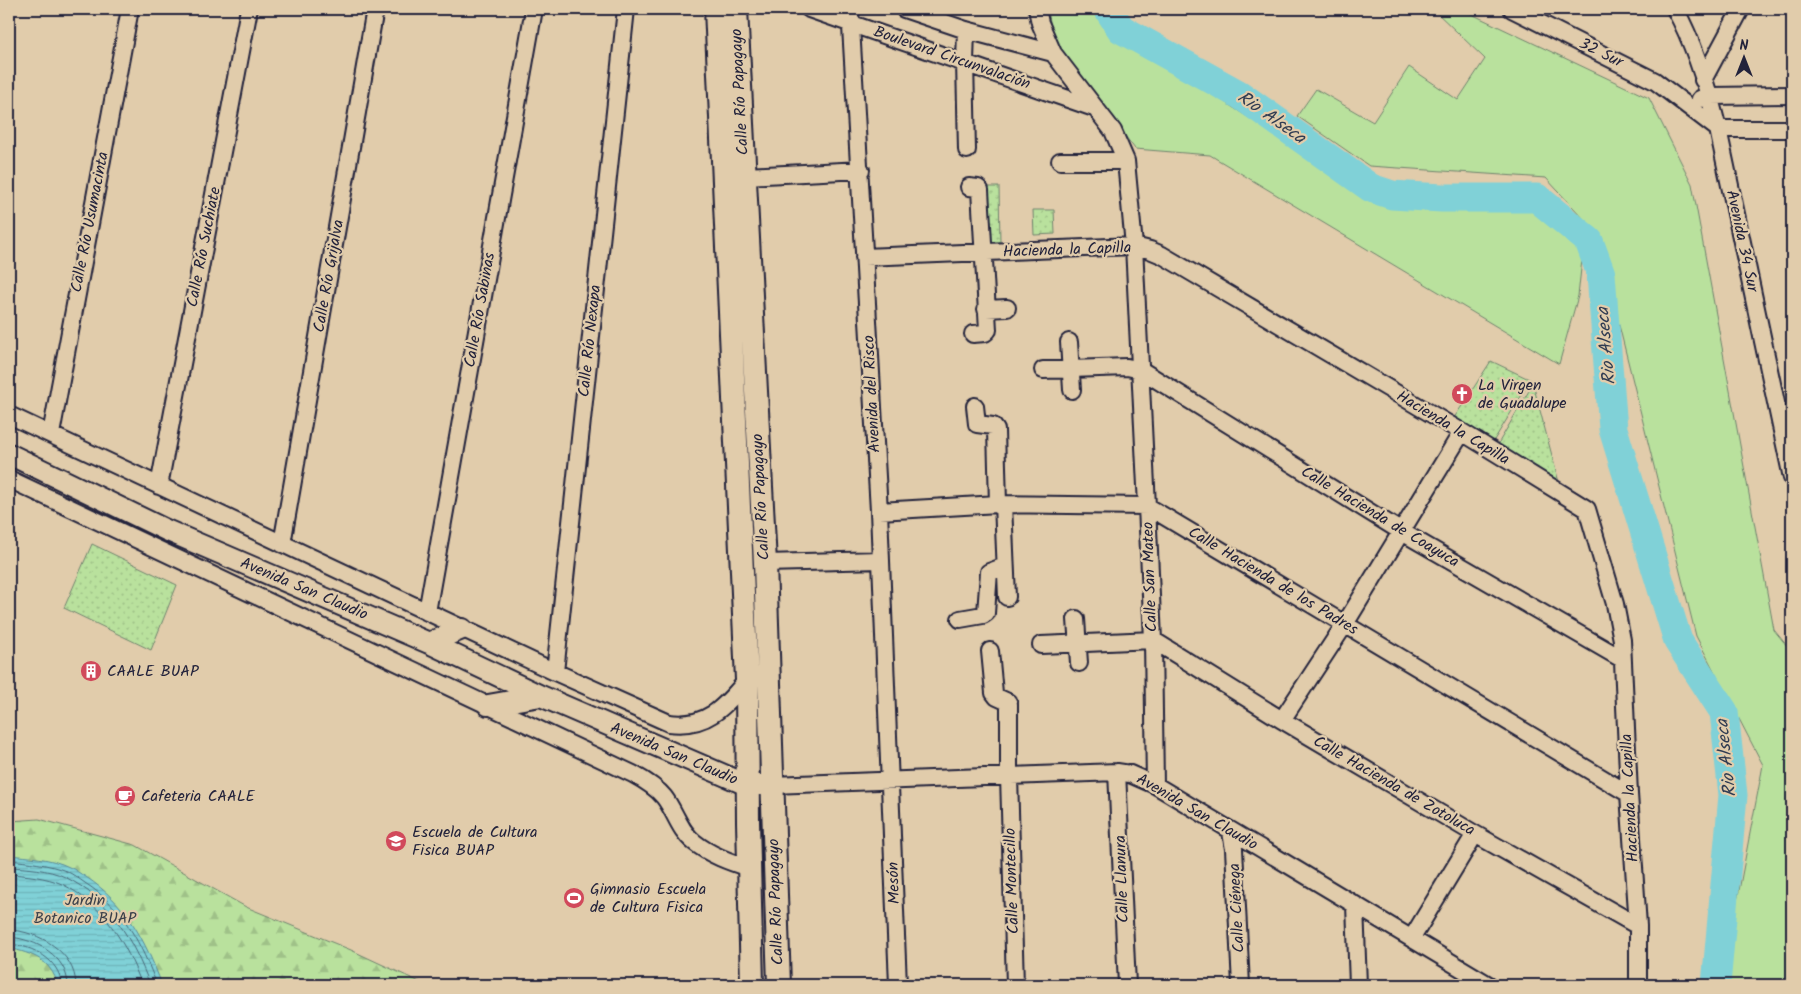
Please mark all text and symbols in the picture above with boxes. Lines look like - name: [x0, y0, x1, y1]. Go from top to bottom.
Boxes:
- street label: Boulevard Circunvalación: [870, 19, 1034, 97]
- street label: Calle Río Papagayo: [724, 28, 756, 156]
- street label: 32 Sur: [1575, 31, 1629, 75]
- north arrow: [1718, 32, 1768, 82]
- text: N: [1740, 35, 1749, 57]
- water label: Rio Alseca: [1231, 84, 1312, 153]
- street label: Calle Río Usumacinta: [64, 150, 116, 294]
- street label: Calle Río Suchiate: [180, 185, 228, 309]
- street label: Avenida 34 Sur: [1719, 188, 1765, 296]
- street label: Calle Río Grijalva: [307, 218, 351, 334]
- street label: Hacienda la Capilla: [1002, 235, 1132, 265]
- street label: Calle Río Sabinas: [458, 250, 502, 369]
- street label: Calle Río Nexapa: [572, 284, 608, 398]
- water label: Rio Alseca: [1589, 304, 1625, 386]
- street label: Avenida del Risco: [856, 335, 888, 453]
- place label: La Virgen de Guadalupe: [1478, 373, 1567, 416]
- church icon: La Virgen de Guadalupe: [1450, 382, 1474, 406]
- street label: Hacienda la Capilla: [1391, 384, 1515, 472]
- street label: Calle Río Papagayo: [745, 433, 777, 561]
- street label: Calle Hacienda de Coayuca: [1296, 460, 1464, 574]
- street label: Calle Hacienda de los Padres: [1183, 520, 1363, 642]
- street label: Calle San Mateo: [1136, 521, 1164, 633]
- street label: Avenida San Claudio: [236, 551, 372, 627]
- building icon: CAALE BUAP: [79, 659, 103, 683]
- place label: CAALE BUAP: [107, 659, 199, 684]
- street label: Avenida San Claudio: [606, 716, 742, 792]
- water label: Rio Alseca: [1708, 716, 1745, 798]
- street label: Calle Hacienda de Zotoluca: [1308, 729, 1480, 843]
- street label: Hacienda la Capilla: [1614, 733, 1646, 863]
- street label: Avenida San Claudio: [1132, 767, 1262, 857]
- cafe icon: Cafeteria CAALE: [113, 784, 137, 808]
- place label: Cafeteria CAALE: [141, 784, 255, 809]
- place label: Escuela de Cultura Fisica BUAP: [412, 820, 538, 863]
- street label: Calle Montecillo: [998, 827, 1026, 935]
- school or university icon: Escuela de Cultura Fisica BUAP: [384, 829, 408, 853]
- street label: Calle Llanura: [1108, 835, 1136, 923]
- street label: Calle Río Papagayo: [761, 838, 791, 966]
- street label: Mesón: [881, 861, 907, 905]
- street label: Calle Ciénega: [1222, 863, 1252, 953]
- place label: Gimnasio Escuela de Cultura Fisica: [590, 877, 706, 920]
- sports icon: Gimnasio Escuela de Cultura Fisica: [562, 886, 586, 910]
- park label: Jardin Botanico BUAP: [34, 888, 137, 931]

